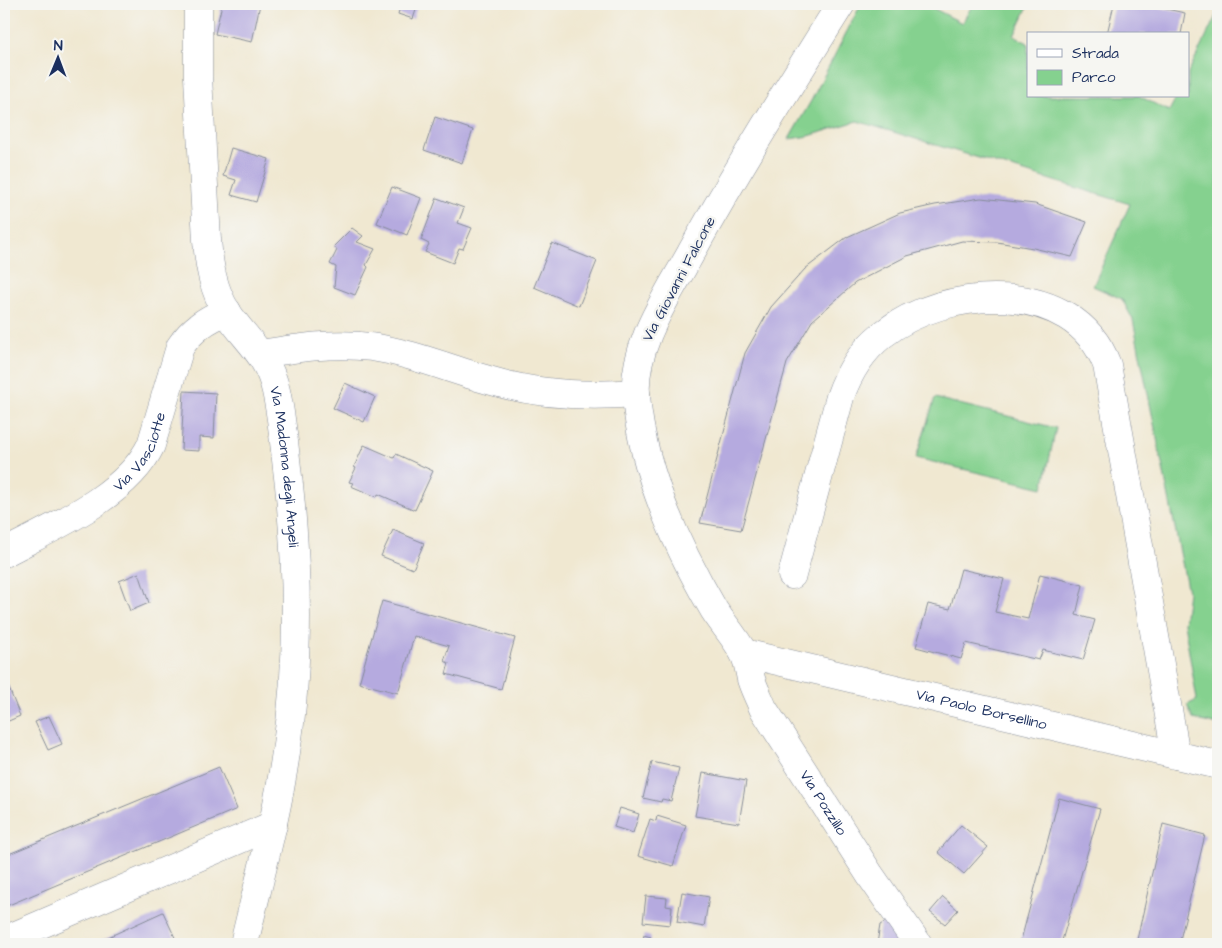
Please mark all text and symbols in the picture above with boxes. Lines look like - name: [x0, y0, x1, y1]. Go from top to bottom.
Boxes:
- north arrow: [32, 32, 82, 82]
- legend: [1027, 32, 1190, 98]
- text: N: [54, 36, 63, 56]
- text: Strada: [1072, 43, 1119, 64]
- text: Parco: [1072, 67, 1116, 88]
- street label: Via Giovanni Falcone: [637, 213, 721, 345]
- street label: Via Madonna degli Angeli: [265, 384, 305, 549]
- street label: Via Vasciotte: [108, 410, 171, 496]
- street label: Via Paolo Borsellino: [914, 684, 1050, 735]
- street label: Via Pozzillo: [795, 766, 853, 840]

